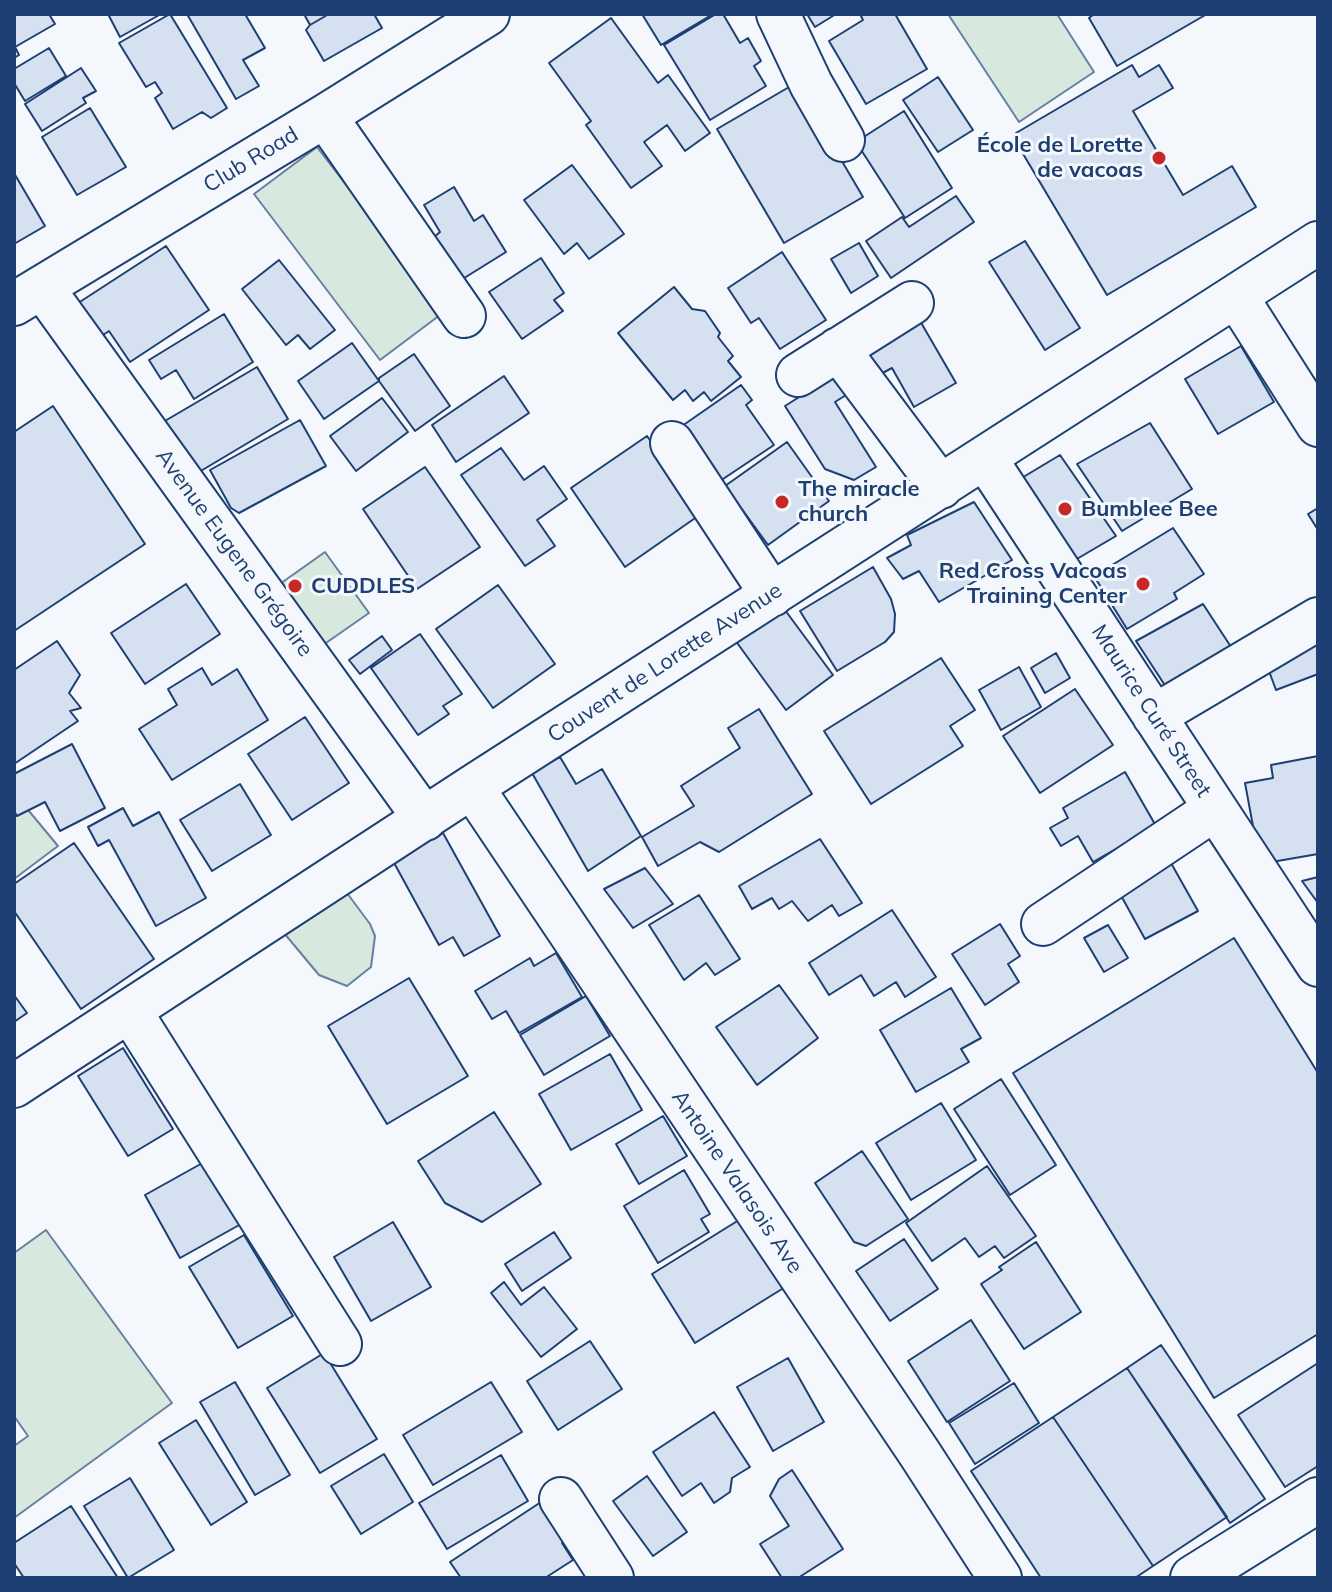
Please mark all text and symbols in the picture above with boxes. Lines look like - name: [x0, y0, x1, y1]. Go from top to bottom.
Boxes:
- street label: Club Road: [199, 121, 303, 199]
- place label: École de Lorette de vacoas: [977, 132, 1143, 184]
- marker: École de Lorette de vacoas: [1150, 149, 1168, 167]
- street label: Avenue Eugene Grégoire: [150, 444, 318, 662]
- place label: The miracle church: [798, 476, 920, 528]
- marker: The miracle church: [773, 493, 791, 511]
- place label: Bumblee Bee: [1081, 496, 1218, 522]
- marker: Bumblee Bee: [1056, 500, 1074, 518]
- place label: Red Cross Vacoas Training Center: [939, 558, 1127, 610]
- place label: CUDDLES: [311, 573, 415, 599]
- marker: Red Cross Vacoas Training Center: [1134, 575, 1152, 593]
- marker: CUDDLES: [286, 577, 304, 595]
- street label: Couvent de Lorette Avenue: [543, 577, 787, 749]
- street label: Maurice Curé Street: [1085, 620, 1217, 802]
- street label: Antoine Valasois Ave: [666, 1085, 808, 1279]

